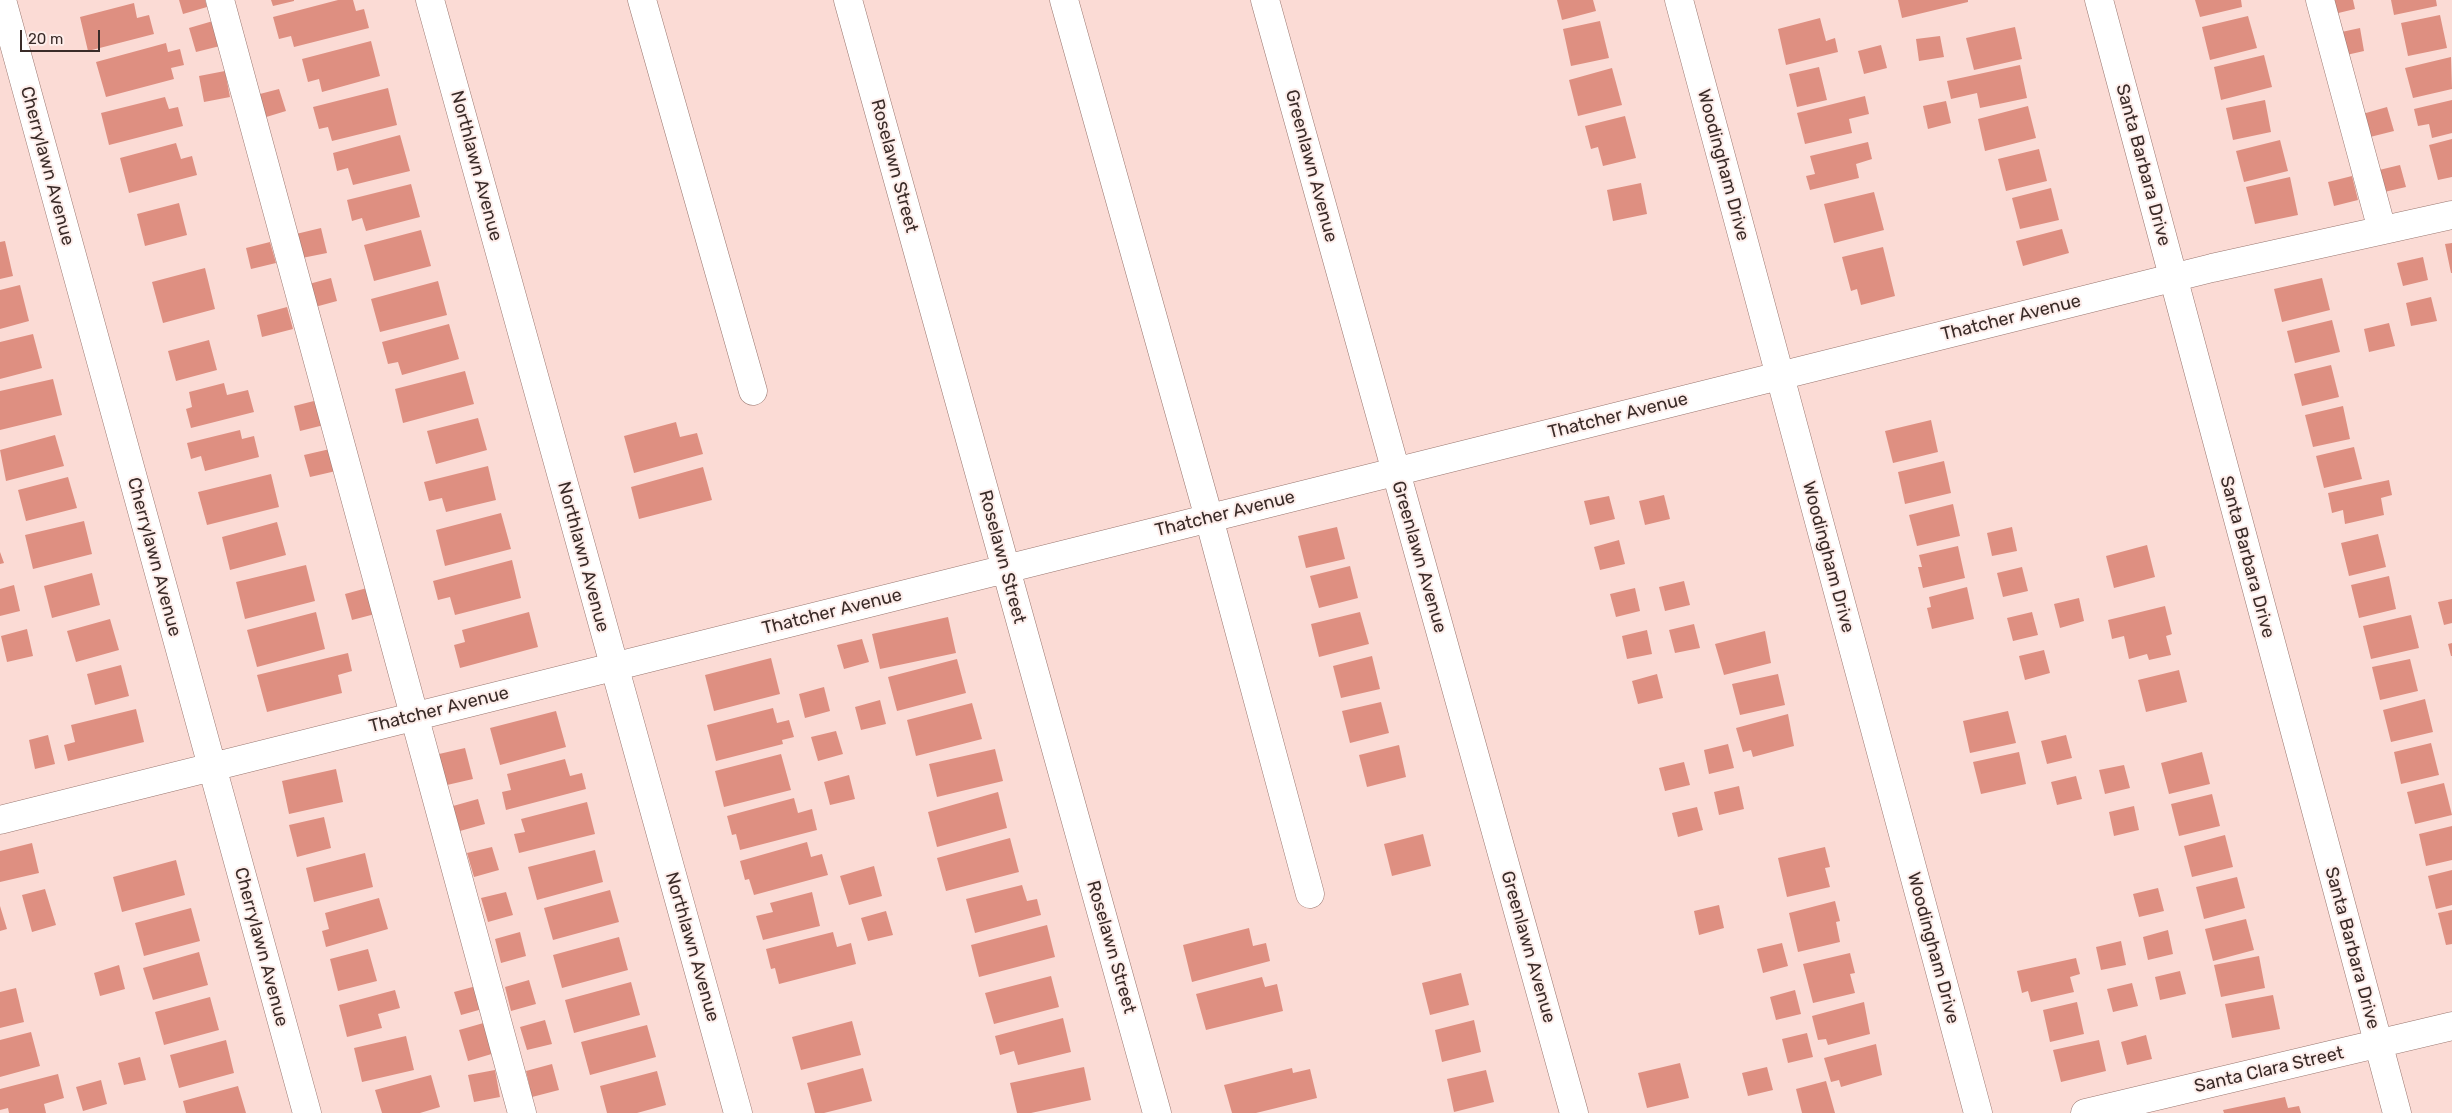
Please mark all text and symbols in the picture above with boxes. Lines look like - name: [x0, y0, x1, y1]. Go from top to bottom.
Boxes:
- scale bar: [22, 20, 102, 52]
- text: 20 m: [28, 30, 63, 48]
- street label: Santa Barbara Drive: [2111, 82, 2175, 248]
- street label: Cherrylawn Avenue: [15, 84, 79, 248]
- street label: Greenlawn Avenue: [1280, 87, 1342, 245]
- street label: Woodingham Drive: [1692, 87, 1754, 243]
- street label: Northlawn Avenue: [446, 88, 506, 244]
- street label: Roselawn Street: [866, 97, 922, 235]
- street label: Thatcher Avenue: [1939, 290, 2083, 346]
- street label: Thatcher Avenue: [1546, 388, 1690, 444]
- street label: Santa Barbara Drive: [2215, 474, 2279, 640]
- street label: Cherrylawn Avenue: [122, 475, 186, 639]
- street label: Northlawn Avenue: [553, 479, 613, 635]
- street label: Greenlawn Avenue: [1387, 479, 1451, 635]
- street label: Woodingham Drive: [1797, 479, 1859, 635]
- street label: Thatcher Avenue: [1153, 486, 1297, 542]
- street label: Roselawn Street: [974, 488, 1030, 626]
- street label: Thatcher Avenue: [760, 584, 904, 640]
- street label: Thatcher Avenue: [367, 682, 511, 738]
- street label: Cherrylawn Avenue: [229, 865, 293, 1029]
- street label: Santa Barbara Drive: [2320, 865, 2384, 1031]
- street label: Greenlawn Avenue: [1496, 869, 1560, 1025]
- street label: Northlawn Avenue: [660, 870, 724, 1024]
- street label: Woodingham Drive: [1902, 870, 1964, 1026]
- street label: Roselawn Street: [1082, 878, 1140, 1016]
- street label: Santa Clara Street: [2192, 1042, 2346, 1098]

